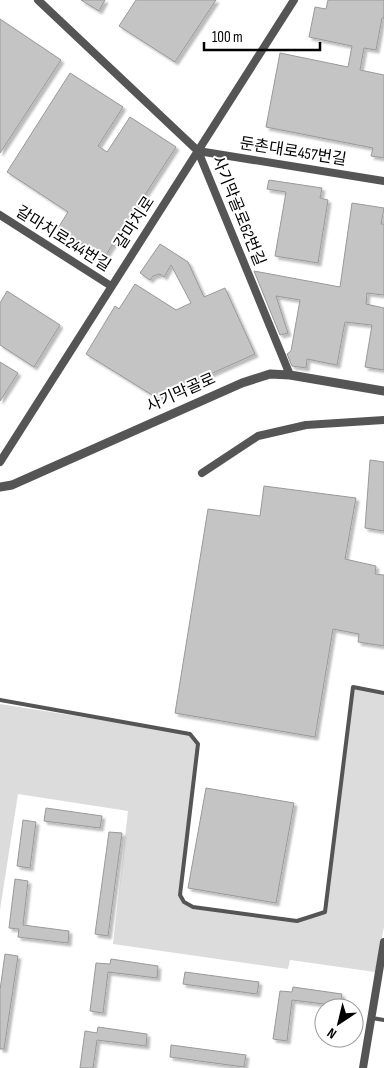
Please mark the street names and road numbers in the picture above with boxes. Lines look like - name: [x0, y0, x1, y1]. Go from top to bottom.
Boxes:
- street label: 둔촌대로457번길: [238, 134, 348, 170]
- street label: 사기막골로62번길: [207, 153, 269, 269]
- street label: 갈마치로: [111, 193, 159, 253]
- street label: 갈마치로244번길: [12, 202, 114, 276]
- street label: 사기막골로: [144, 369, 219, 417]

